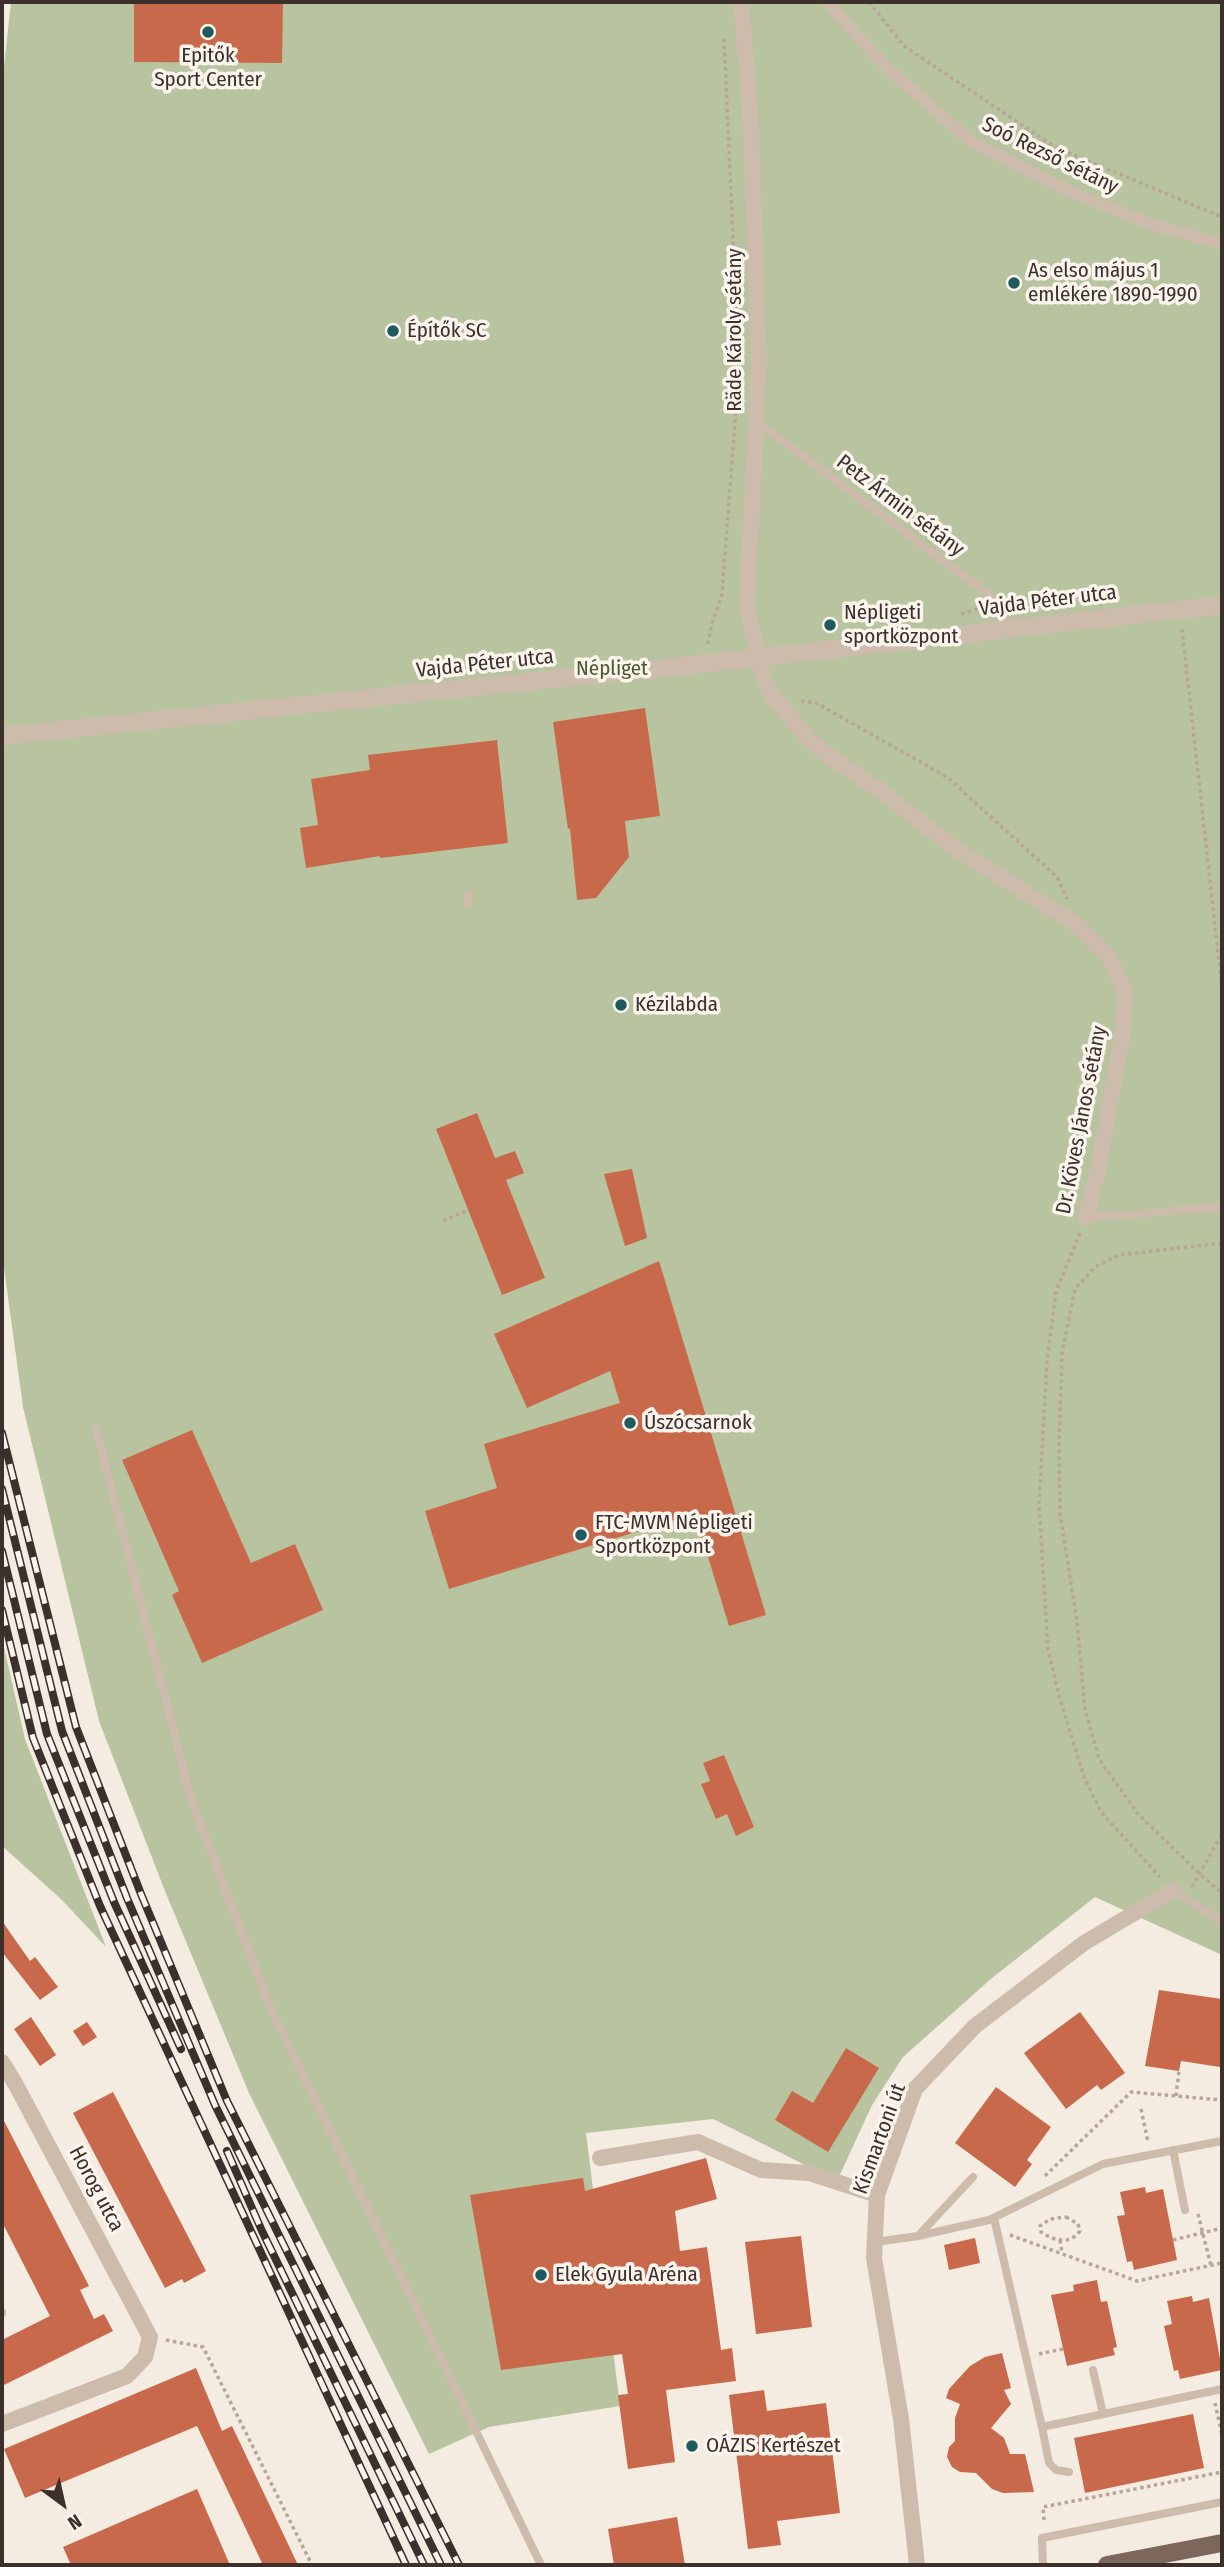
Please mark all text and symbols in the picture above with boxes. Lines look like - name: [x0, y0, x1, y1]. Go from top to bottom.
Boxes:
- marker: Epitők Sport Center: [200, 24, 216, 40]
- place label: Epitők Sport Center: [154, 43, 262, 93]
- street label: Soó Rezső sétány: [978, 112, 1122, 200]
- street label: Räde Károly sétány: [722, 248, 748, 412]
- place label: As elso május 1 emlékére 1890-1990: [1028, 258, 1198, 308]
- marker: As elso május 1 emlékére 1890-1990: [1006, 275, 1022, 291]
- place label: Építők SC: [407, 318, 487, 344]
- marker: Építők SC: [385, 323, 401, 339]
- street label: Petz Ármin sétány: [831, 450, 969, 562]
- street label: Vajda Péter utca: [978, 580, 1118, 622]
- place label: Népligeti sportközpont: [844, 600, 958, 650]
- marker: Népligeti sportközpont: [822, 617, 838, 633]
- street label: Vajda Péter utca: [415, 644, 555, 684]
- park label: Népliget: [576, 656, 648, 682]
- place label: Kézilabda: [635, 992, 718, 1018]
- marker: Kézilabda: [613, 997, 629, 1013]
- street label: Dr. Köves János sétány: [1051, 1024, 1113, 1216]
- place label: Úszócsarnok: [644, 1410, 752, 1436]
- marker: Úszócsarnok: [622, 1415, 638, 1431]
- place label: FTC-MVM Népligeti Sportközpont: [595, 1510, 753, 1560]
- marker: FTC-MVM Népligeti Sportközpont: [573, 1527, 589, 1543]
- street label: Kismartoni út: [848, 2080, 912, 2198]
- street label: Horog utca: [63, 2142, 129, 2236]
- place label: Elek Gyula Aréna: [555, 2262, 698, 2288]
- marker: Elek Gyula Aréna: [533, 2267, 549, 2283]
- place label: OÁZIS Kertészet: [706, 2433, 841, 2459]
- marker: OÁZIS Kertészet: [684, 2438, 700, 2454]
- north arrow: [28, 2469, 98, 2539]
- text: N: [64, 2509, 86, 2535]

